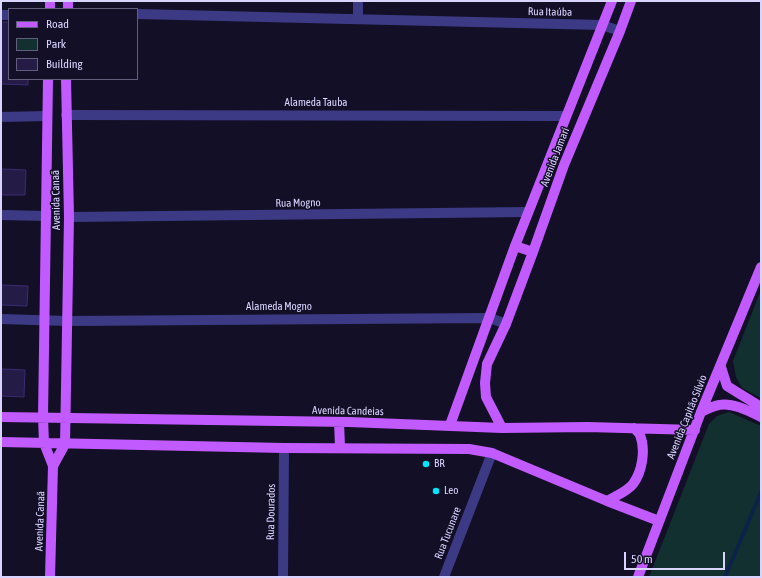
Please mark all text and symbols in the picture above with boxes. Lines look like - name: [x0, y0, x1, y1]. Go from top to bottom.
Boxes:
- street label: Rua Itaúba: [528, 5, 572, 19]
- legend: [8, 8, 138, 80]
- text: Road: [46, 17, 69, 31]
- text: Park: [46, 37, 66, 51]
- text: Building: [46, 57, 83, 71]
- street label: Alameda Tauba: [285, 96, 347, 110]
- street label: Avenida Jamari: [538, 126, 572, 188]
- street label: Avenida Canaã: [49, 170, 63, 230]
- street label: Rua Mogno: [275, 196, 321, 210]
- street label: Alameda Mogno: [246, 300, 312, 314]
- street label: Avenida Capitão Silvio: [664, 373, 710, 461]
- street label: Avenida Candeias: [312, 404, 384, 418]
- place label: BR: [434, 457, 445, 471]
- marker: BR: [421, 459, 431, 469]
- street label: Rua Dourados: [264, 484, 278, 540]
- place label: Leo: [444, 484, 458, 498]
- marker: Leo: [431, 486, 441, 496]
- street label: Avenida Canaã: [32, 491, 48, 551]
- street label: Rua Tucunare: [432, 505, 464, 561]
- scale bar: [626, 544, 727, 570]
- text: 50 m: [631, 552, 653, 566]

